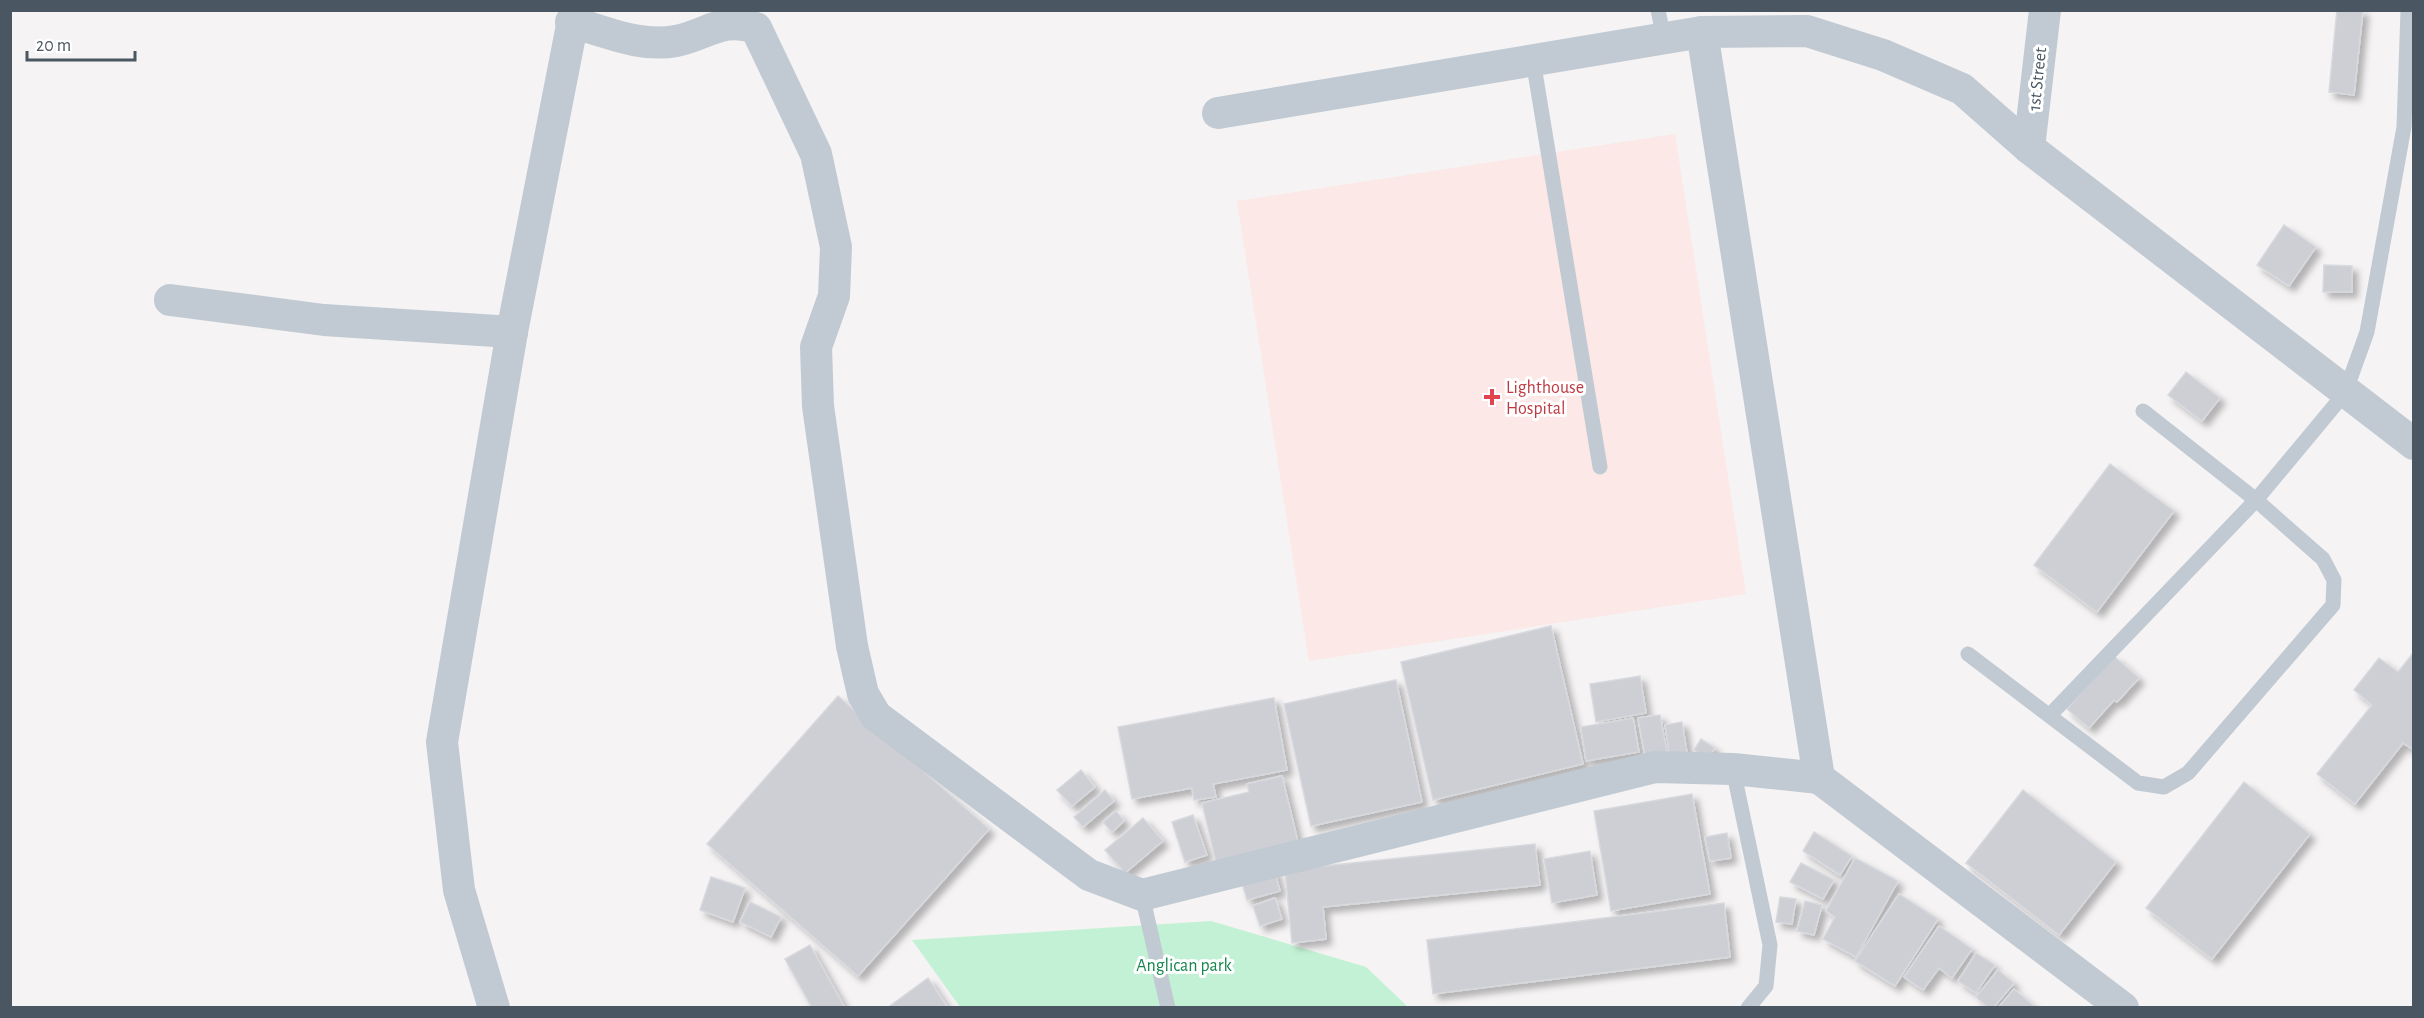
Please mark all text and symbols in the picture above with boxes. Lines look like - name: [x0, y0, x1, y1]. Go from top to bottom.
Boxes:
- scale bar: [27, 24, 135, 62]
- text: 20 m: [36, 37, 71, 55]
- street label: 1st Street: [2026, 46, 2050, 112]
- place label: Lighthouse Hospital: [1506, 379, 1584, 418]
- marker: Lighthouse Hospital: [1483, 388, 1501, 406]
- park label: Anglican park: [1136, 957, 1233, 975]

